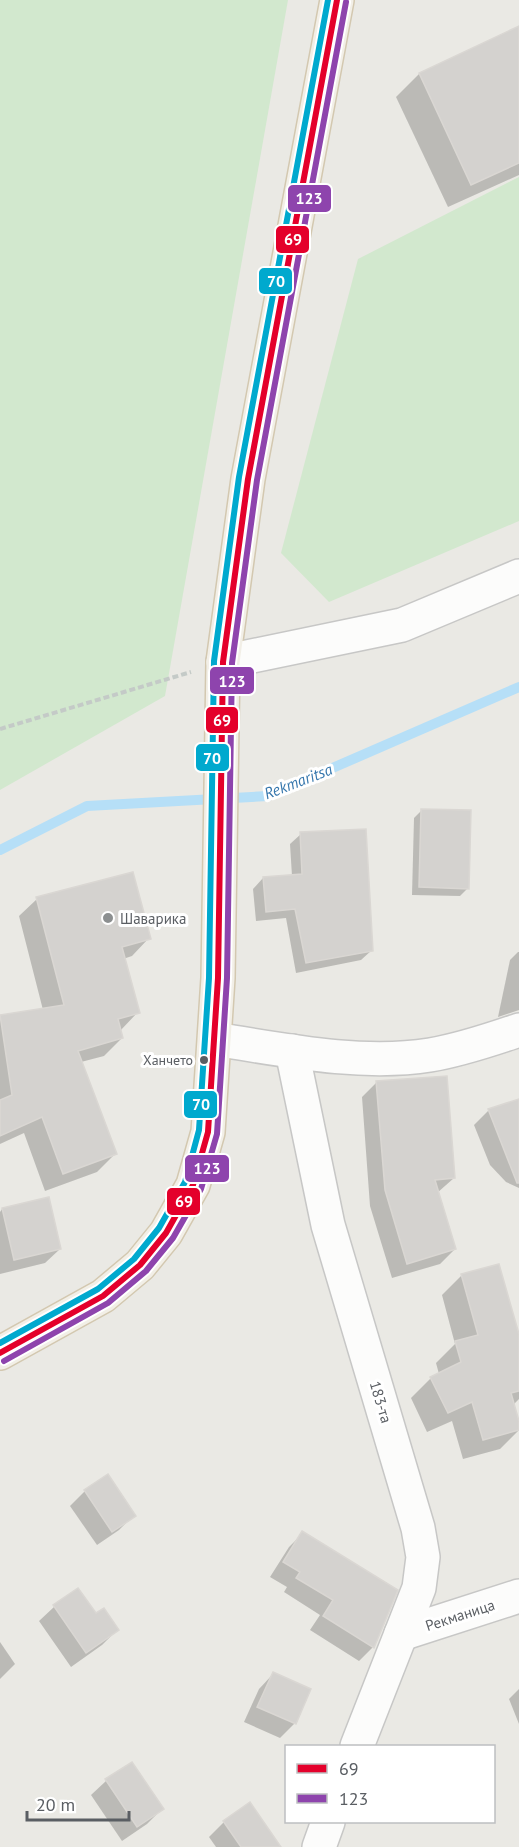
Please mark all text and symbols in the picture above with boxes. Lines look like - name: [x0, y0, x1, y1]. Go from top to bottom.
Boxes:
- line badge: 123: [287, 184, 332, 213]
- text: 123: [295, 188, 323, 208]
- line badge: 69: [275, 225, 310, 254]
- text: 69: [284, 229, 302, 249]
- line badge: 70: [258, 267, 293, 295]
- text: 70: [267, 271, 285, 291]
- line badge: 123: [209, 666, 255, 695]
- text: 123: [218, 671, 246, 691]
- line badge: 69: [205, 706, 239, 734]
- text: 69: [213, 710, 231, 730]
- line badge: 70: [195, 743, 230, 772]
- text: 70: [203, 748, 221, 768]
- water label: Rekmaritsa: [261, 759, 335, 803]
- place label: Шаварика: [120, 909, 186, 928]
- marker: Шаварика: [101, 911, 115, 925]
- place label: Ханчето: [143, 1051, 193, 1069]
- marker: Ханчето: [198, 1054, 210, 1066]
- line badge: 70: [183, 1090, 218, 1119]
- text: 70: [192, 1094, 210, 1114]
- line badge: 123: [184, 1154, 230, 1183]
- text: 123: [193, 1158, 221, 1178]
- line badge: 69: [166, 1187, 201, 1216]
- text: 69: [175, 1191, 193, 1211]
- street label: 183-та: [366, 1379, 396, 1425]
- street label: Рекманица: [423, 1595, 497, 1635]
- legend: [285, 1745, 495, 1823]
- text: 69: [339, 1757, 359, 1780]
- scale bar: [27, 1784, 129, 1822]
- text: 123: [339, 1787, 368, 1810]
- text: 20 m: [36, 1793, 75, 1816]

